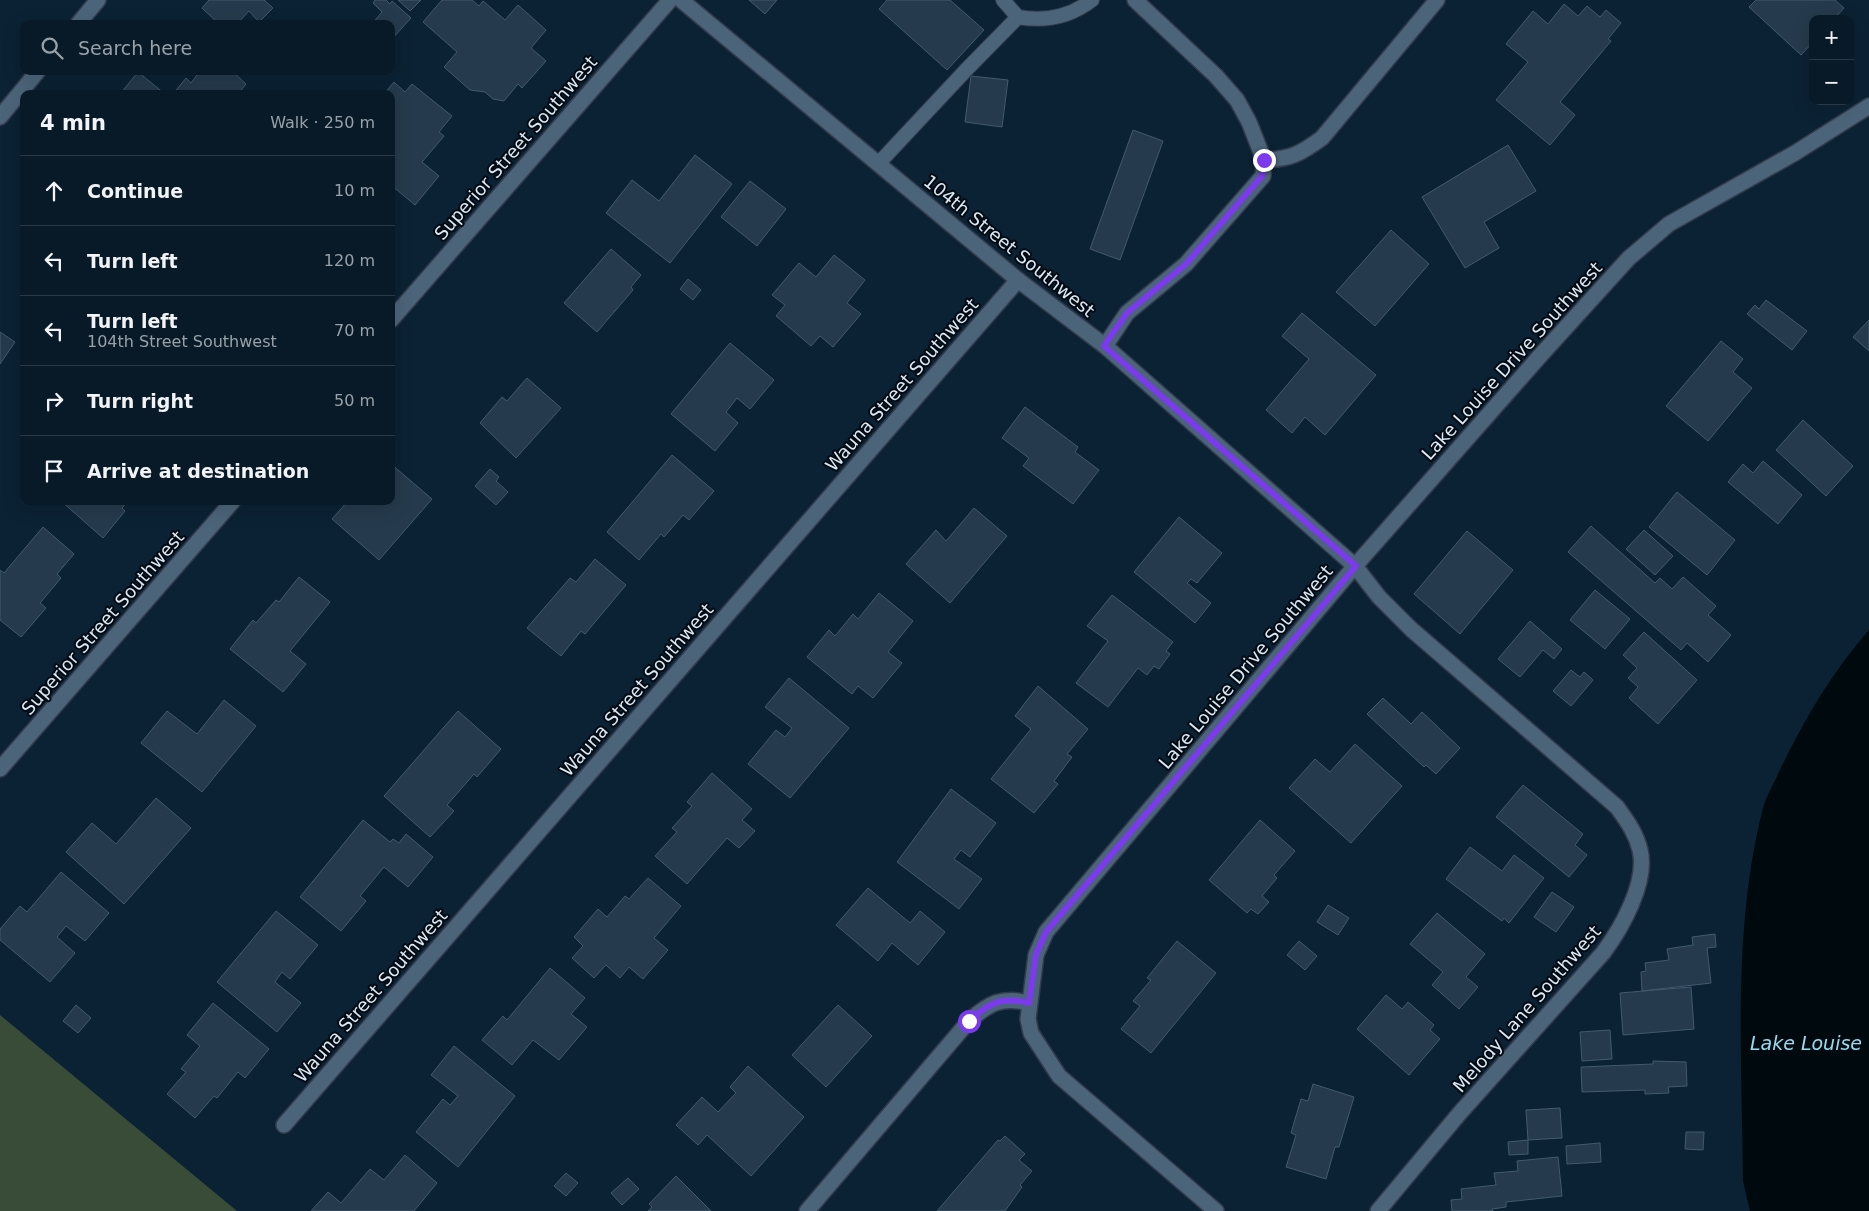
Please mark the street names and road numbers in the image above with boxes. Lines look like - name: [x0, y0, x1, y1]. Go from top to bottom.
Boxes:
- street label: Superior Street Southwest: [430, 51, 601, 244]
- street label: 104th Street Southwest: [920, 170, 1099, 321]
- street label: Lake Louise Drive Southwest: [1417, 257, 1606, 464]
- street label: Wauna Street Southwest: [821, 294, 982, 475]
- street label: Superior Street Southwest: [17, 526, 188, 719]
- street label: Lake Louise Drive Southwest: [1154, 561, 1337, 773]
- street label: Wauna Street Southwest: [556, 599, 717, 780]
- street label: Wauna Street Southwest: [290, 905, 451, 1086]
- street label: Melody Lane Southwest: [1448, 921, 1605, 1096]

